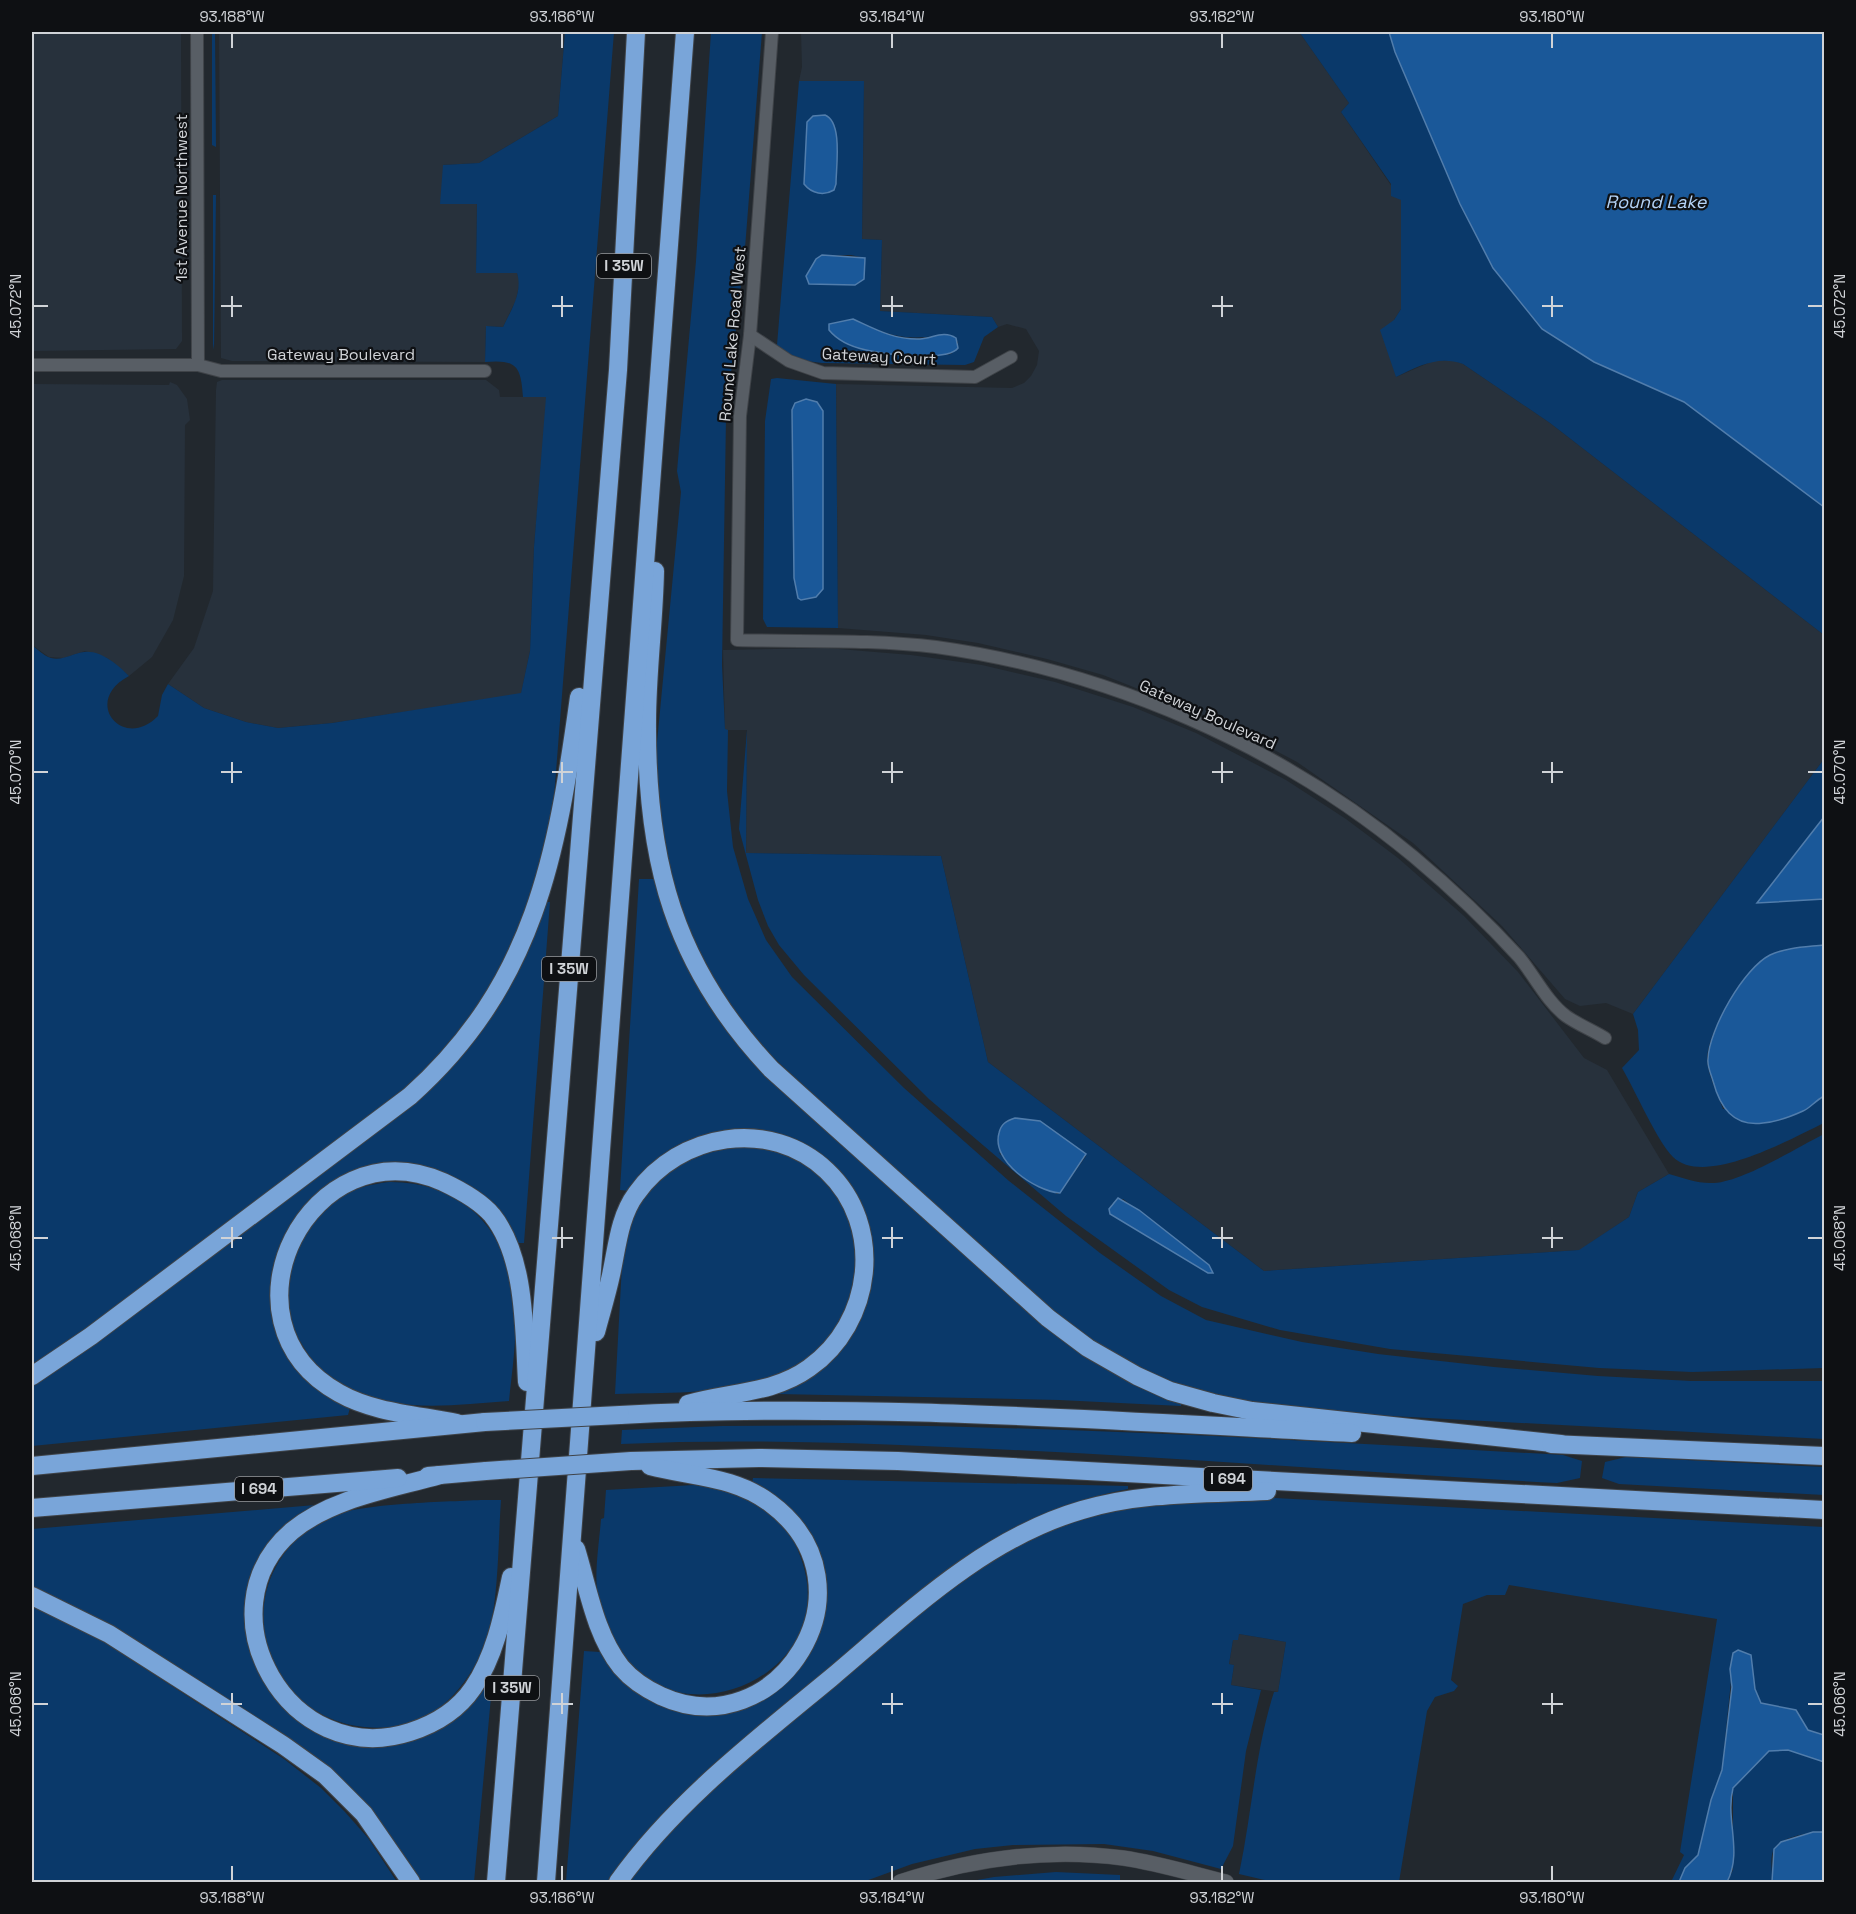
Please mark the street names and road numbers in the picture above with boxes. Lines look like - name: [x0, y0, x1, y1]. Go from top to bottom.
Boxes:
- street label: 1st Avenue Northwest: [171, 114, 192, 282]
- street label: Round Lake Road West: [714, 246, 751, 423]
- road number: I 35W: [597, 254, 651, 278]
- street label: Gateway Court: [821, 343, 937, 370]
- street label: Gateway Boulevard: [267, 344, 415, 365]
- street label: Gateway Boulevard: [1136, 675, 1280, 754]
- road number: I 35W: [542, 957, 596, 981]
- road number: I 694: [1204, 1467, 1252, 1491]
- road number: I 694: [235, 1477, 283, 1501]
- road number: I 35W: [485, 1676, 539, 1700]

